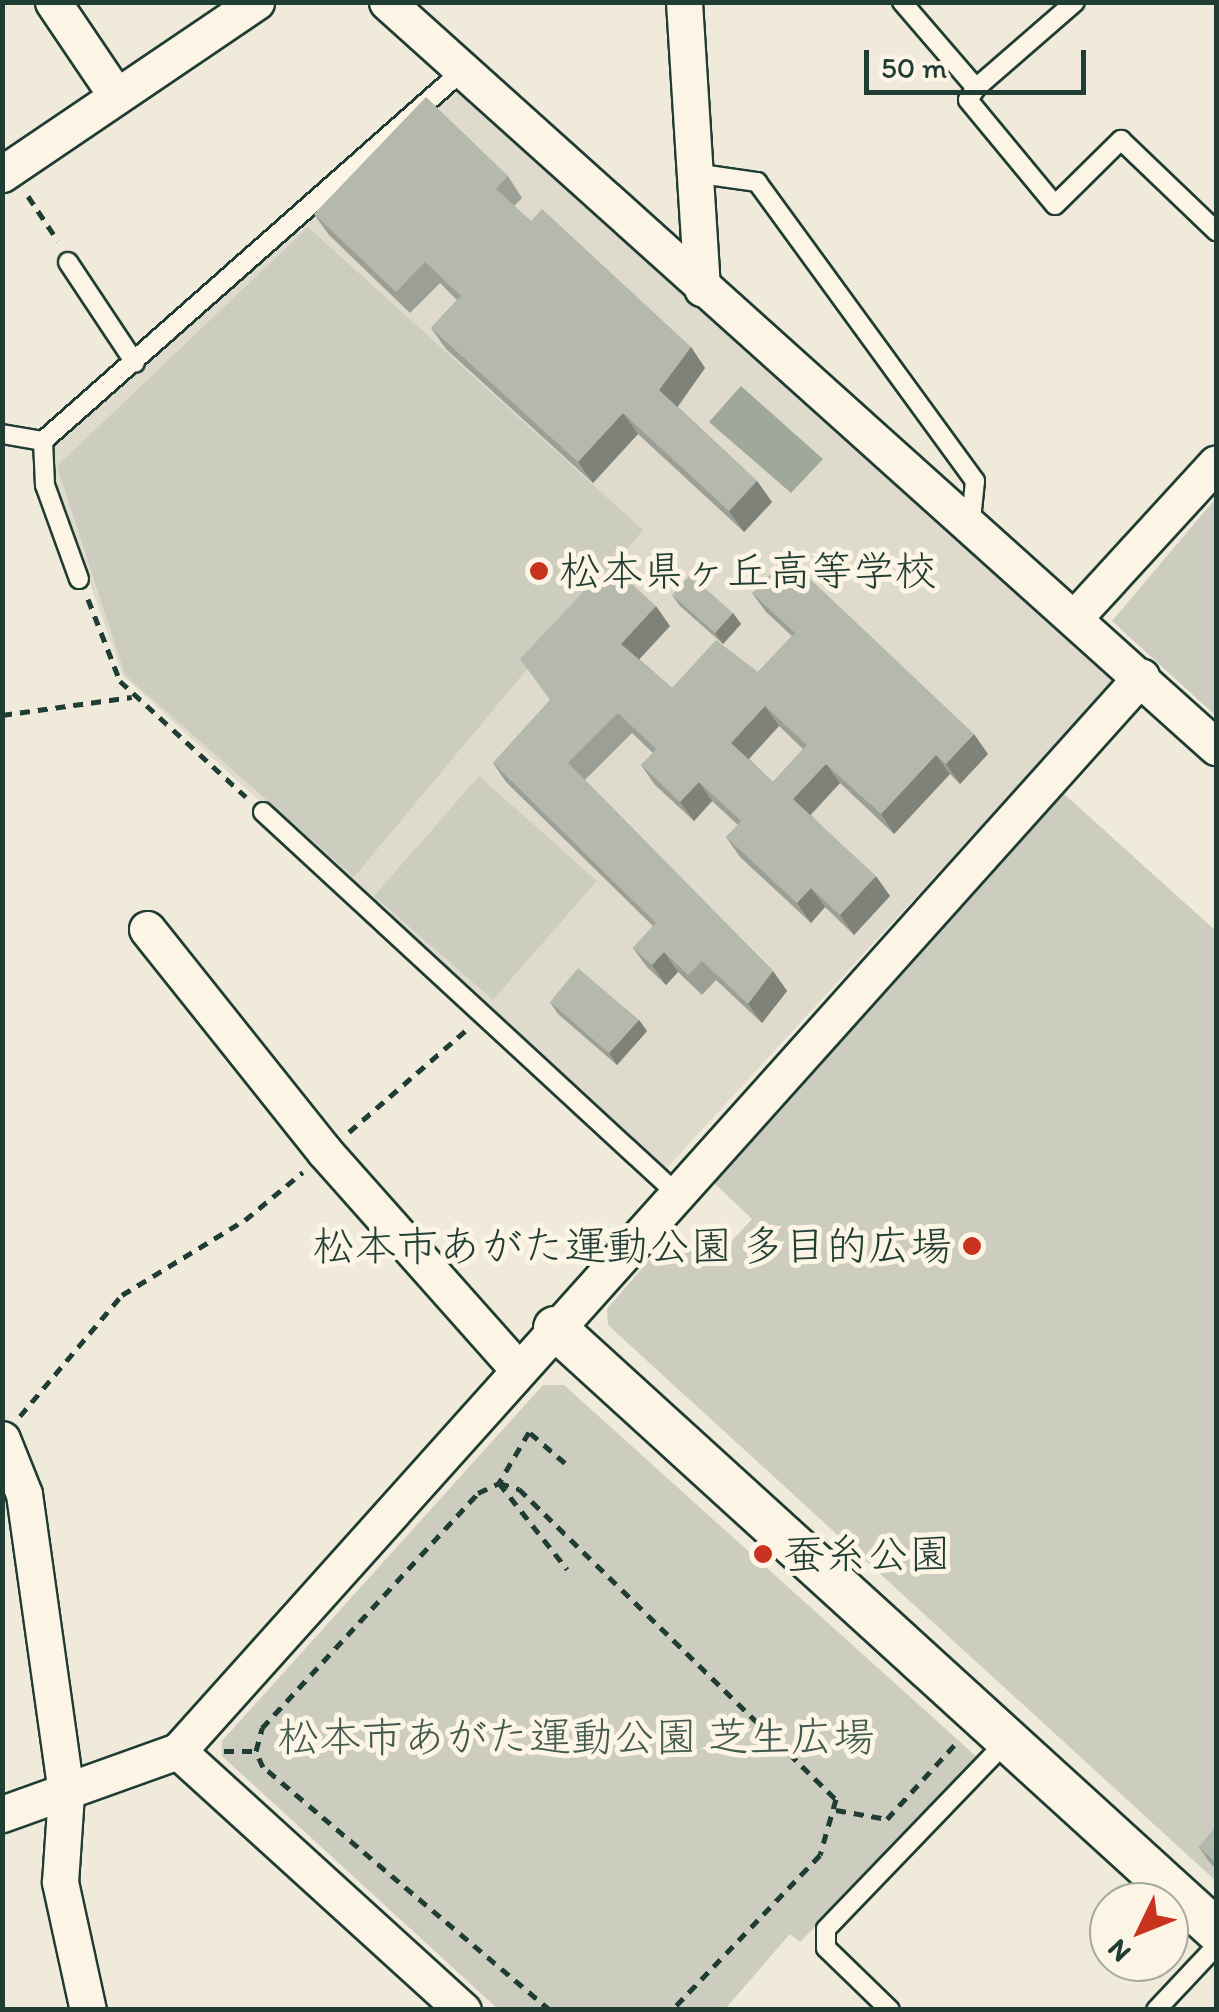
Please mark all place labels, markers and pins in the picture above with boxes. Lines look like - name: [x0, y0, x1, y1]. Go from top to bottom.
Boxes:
- place label: 松本県ヶ丘高等学校: [559, 546, 937, 596]
- marker: 松本県ヶ丘高等学校: [528, 560, 550, 582]
- place label: 松本市あがた運動公園 多目的広場: [313, 1221, 952, 1271]
- marker: 松本市あがた運動公園 多目的広場: [961, 1235, 983, 1257]
- place label: 蚕糸公園: [783, 1529, 951, 1579]
- marker: 蚕糸公園: [752, 1543, 774, 1565]

